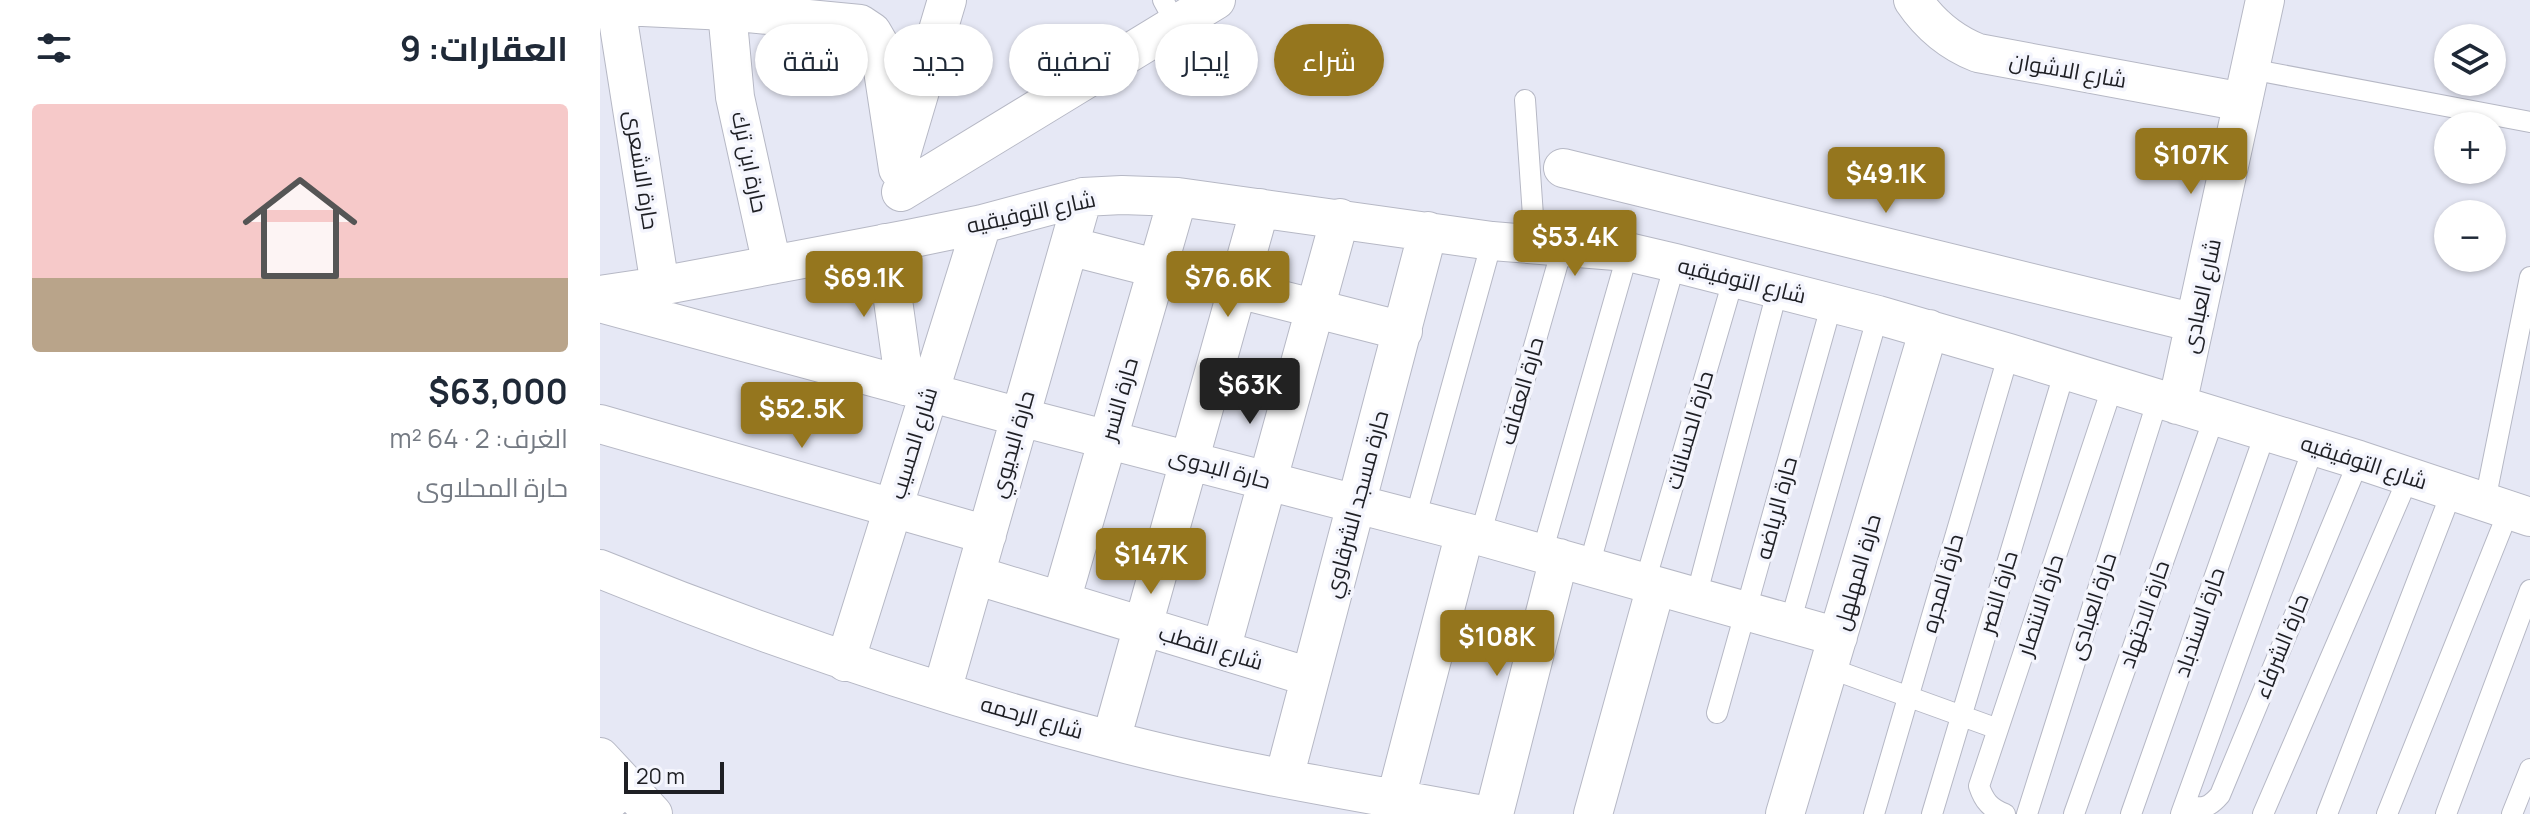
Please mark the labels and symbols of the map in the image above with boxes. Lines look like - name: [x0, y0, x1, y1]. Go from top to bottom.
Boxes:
- street label: شارع الاشوان: [2007, 45, 2129, 95]
- street label: حارة الاشعرى: [618, 108, 666, 232]
- street label: حارة ابن ترك: [725, 108, 775, 216]
- pin: $107K: [2135, 128, 2247, 196]
- pin: $49.1K: [1821, 147, 1951, 215]
- street label: شارع التوفيقيه: [964, 184, 1098, 240]
- pin: $53.4K: [1510, 210, 1640, 278]
- street label: شارع العبادى: [2174, 236, 2228, 356]
- street label: شارع التوفيقيه: [1675, 250, 1809, 310]
- pin: $69.1K: [799, 251, 929, 319]
- pin: $76.6K: [1163, 251, 1293, 319]
- street label: حارة العفاف: [1491, 334, 1551, 448]
- street label: حارة النسر: [1092, 354, 1145, 446]
- pin: $63K: [1203, 358, 1297, 426]
- street label: حارة الحسانات: [1658, 367, 1720, 493]
- pin: $52.5K: [737, 382, 867, 450]
- street label: شارع الحسيب: [882, 383, 944, 503]
- street label: حارة البديوي: [982, 387, 1044, 502]
- street label: حارة مسجد الشرقاوي: [1317, 407, 1397, 602]
- street label: شارع التوفيقيه: [2297, 427, 2431, 497]
- street label: حارة البدوى: [1166, 440, 1274, 496]
- street label: حارة الرياضه: [1748, 453, 1804, 563]
- street label: حارة المهلهل: [1826, 510, 1888, 634]
- pin: $147K: [1095, 528, 1207, 596]
- street label: حارة المجره: [1914, 530, 1970, 636]
- street label: حارة النصر: [1971, 547, 2025, 639]
- street label: حارة العبادى: [2061, 549, 2123, 663]
- street label: حارة الانتصار: [2009, 550, 2071, 662]
- street label: حارة الاجتهاد: [2112, 556, 2176, 672]
- street label: حارة السندباد: [2166, 563, 2232, 681]
- street label: حارة الشرفاء: [2246, 589, 2316, 703]
- pin: $108K: [1441, 610, 1553, 678]
- street label: شارع القطب: [1155, 617, 1267, 677]
- street label: شارع الرحمه: [977, 688, 1087, 746]
- scale bar: [624, 758, 724, 794]

